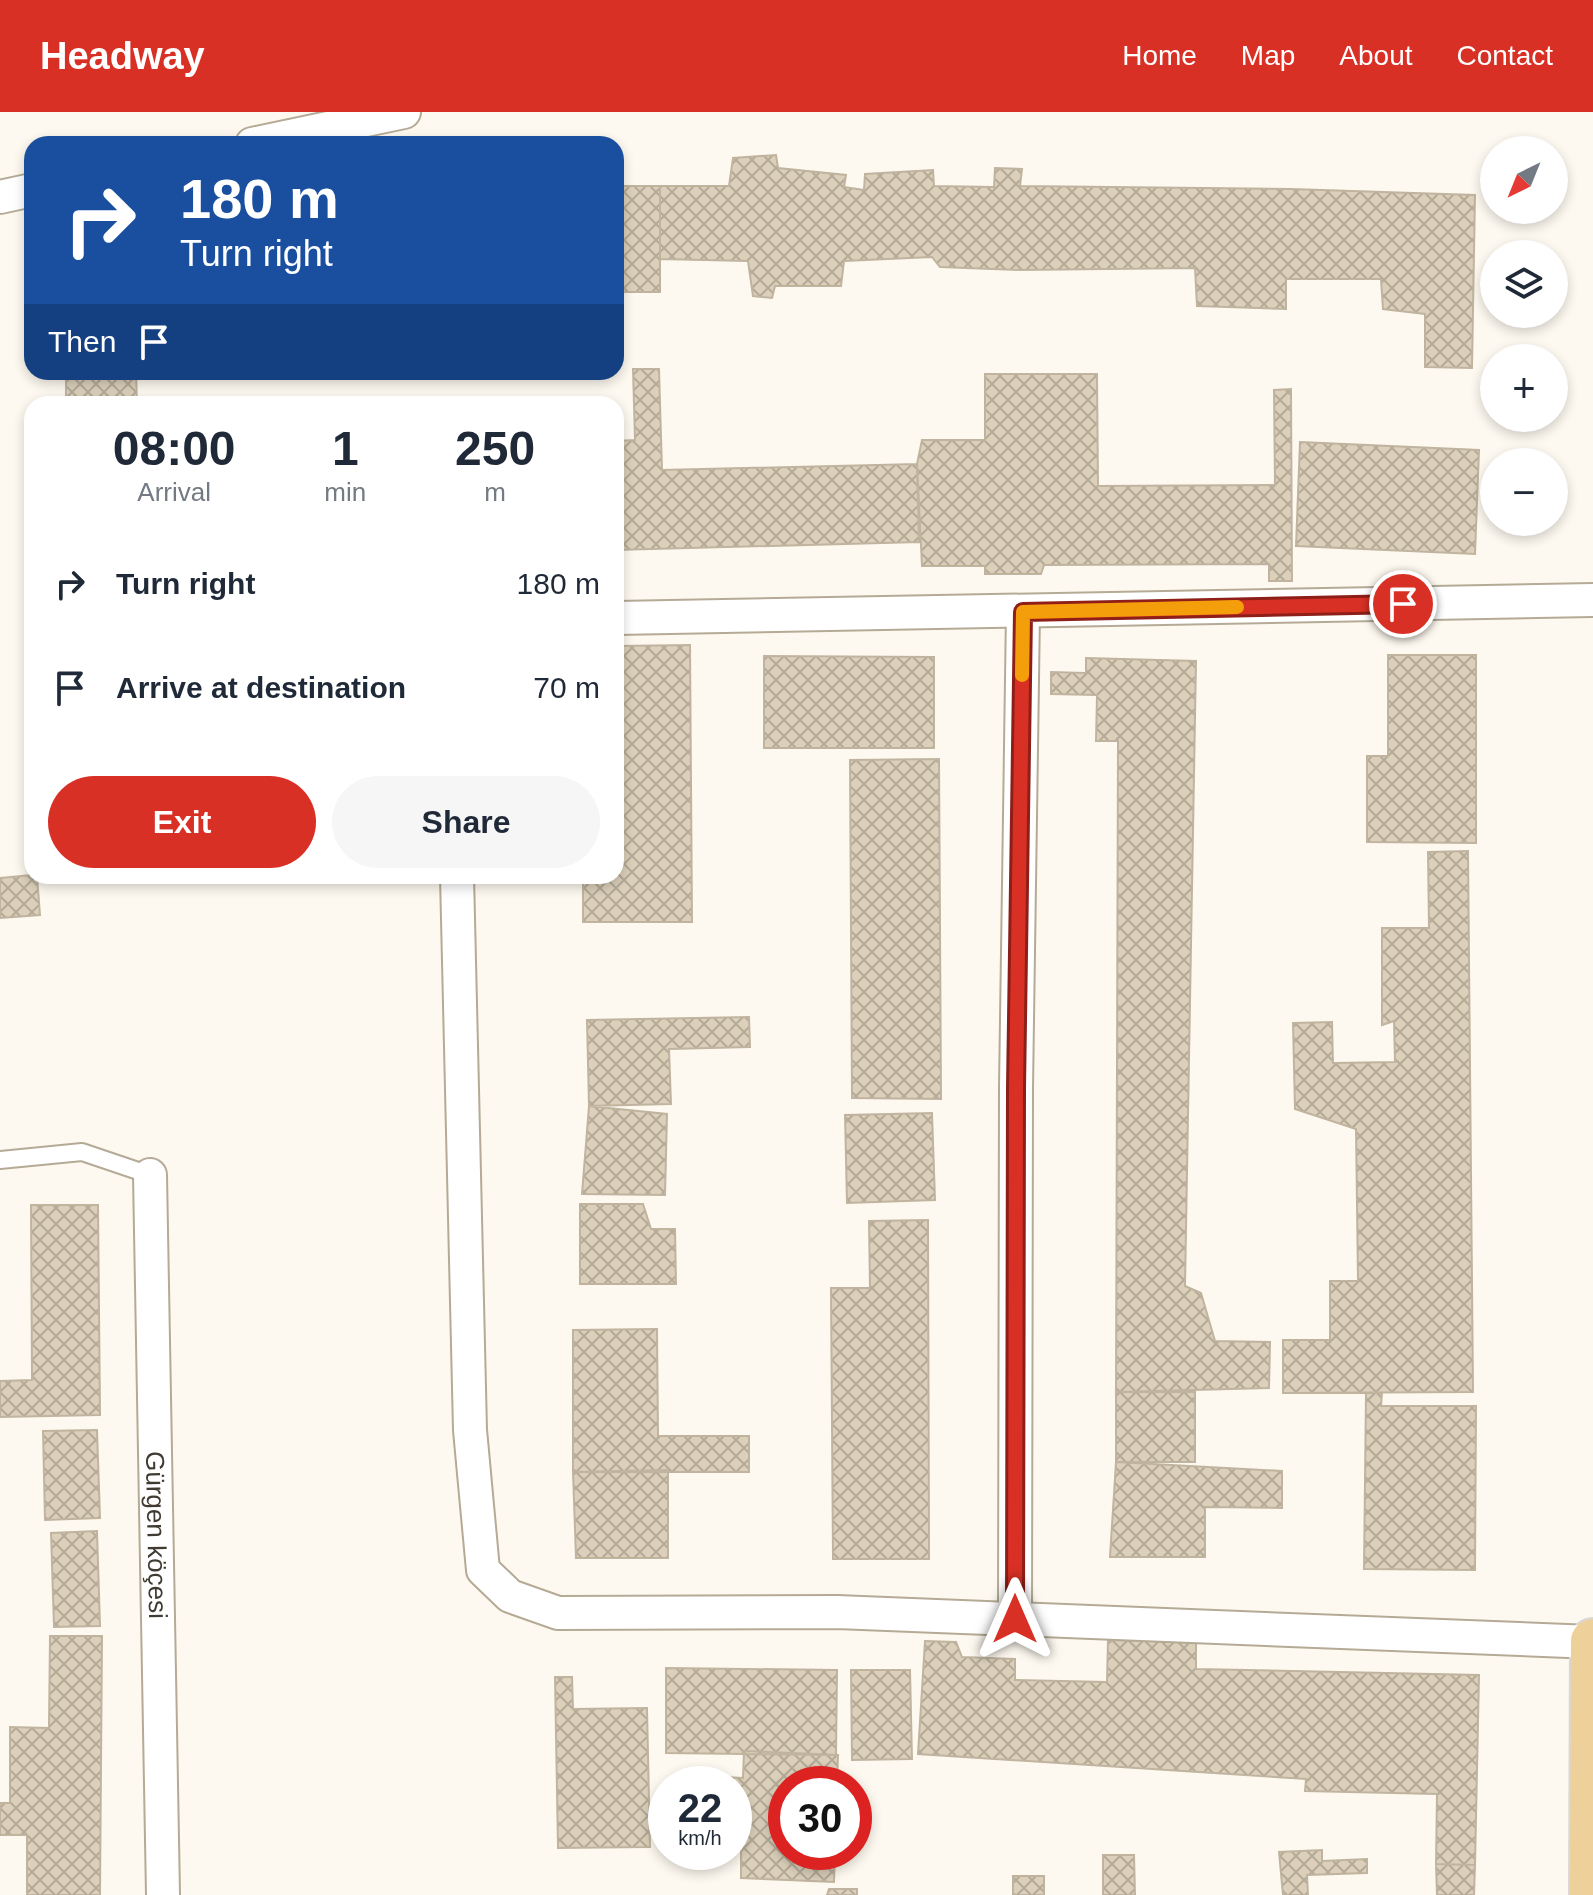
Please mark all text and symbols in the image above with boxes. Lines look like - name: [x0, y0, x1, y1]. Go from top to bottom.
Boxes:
- text: Headway: [40, 35, 205, 77]
- text: Home: [1122, 40, 1197, 71]
- text: Map: [1241, 40, 1295, 71]
- text: About: [1339, 40, 1413, 71]
- text: Contact: [1457, 40, 1553, 71]
- north arrow: [1480, 136, 1568, 224]
- map controls: [1480, 136, 1568, 536]
- text: 180 m: [180, 167, 339, 230]
- icon: right: [48, 168, 152, 272]
- text: Turn right: [180, 233, 333, 274]
- button: layers: [1480, 240, 1568, 328]
- icon: arrive: [132, 320, 176, 364]
- text: Then: [48, 325, 116, 358]
- button: +: [1480, 344, 1568, 432]
- text: 08:00: [113, 422, 236, 475]
- text: 1: [332, 422, 359, 475]
- text: 250: [455, 422, 535, 475]
- button: −: [1480, 448, 1568, 536]
- text: Arrival: [137, 477, 211, 507]
- text: min: [324, 477, 366, 507]
- text: m: [484, 477, 506, 507]
- icon: right: [48, 562, 92, 606]
- text: Turn right: [116, 567, 255, 600]
- text: 180 m: [517, 567, 600, 600]
- pin: [1369, 570, 1437, 638]
- icon: arrive: [1381, 582, 1425, 626]
- icon: arrive: [48, 666, 92, 710]
- text: Arrive at destination: [116, 671, 406, 704]
- text: 70 m: [533, 671, 600, 704]
- button: Exit: [48, 776, 316, 868]
- button: Share: [332, 776, 600, 868]
- street label: Gürgen köçesi: [140, 1451, 173, 1619]
- position arrow: [973, 1577, 1057, 1661]
- speed limit sign: 30: [768, 1766, 872, 1870]
- text: 22: [678, 1786, 722, 1830]
- text: km/h: [678, 1827, 722, 1849]

